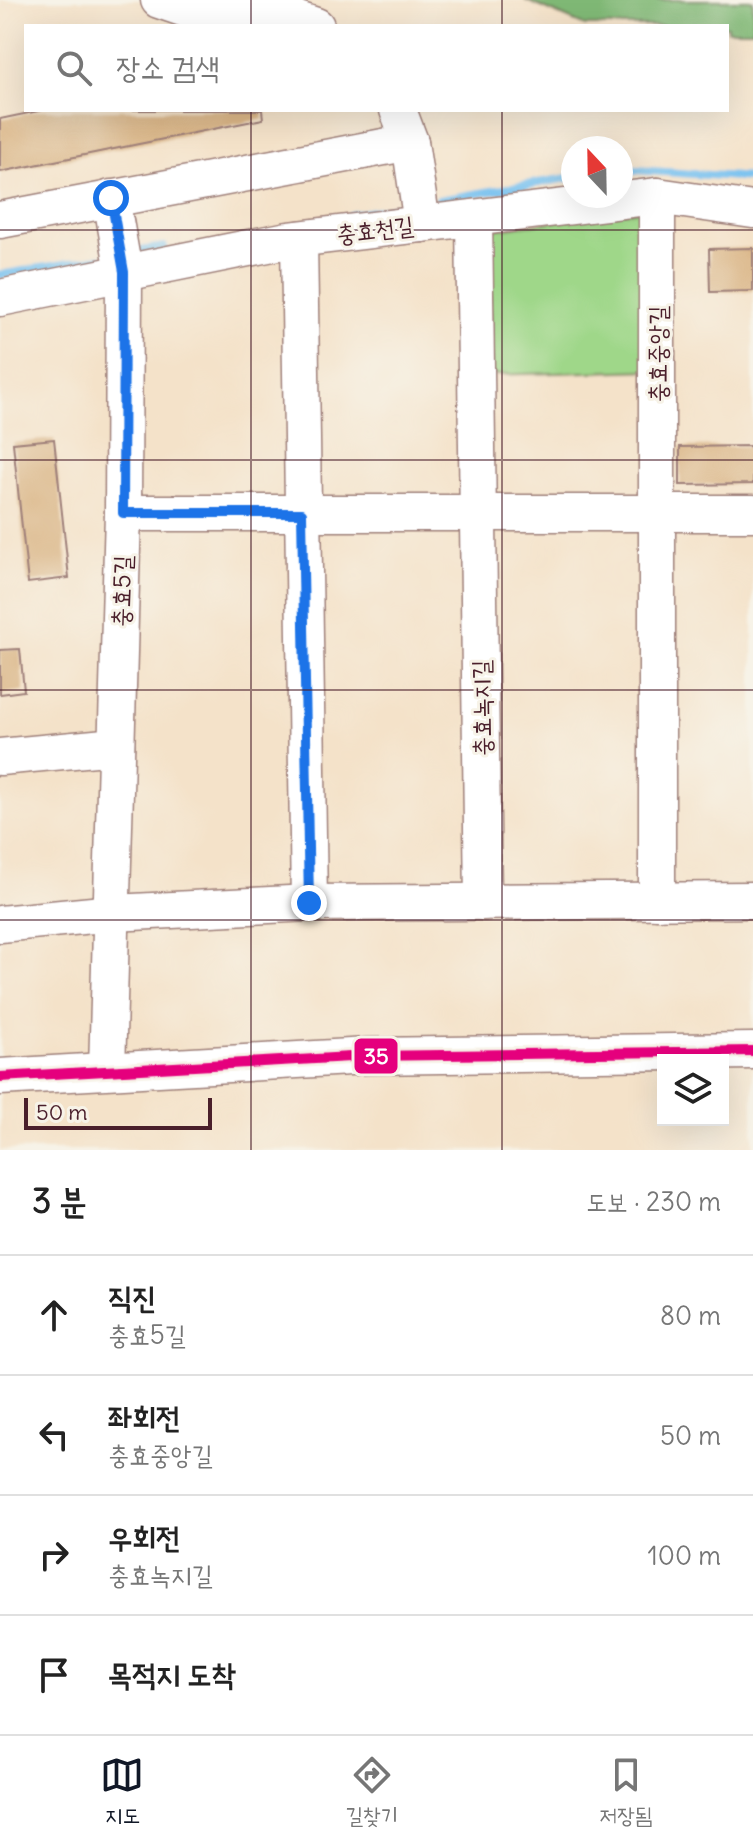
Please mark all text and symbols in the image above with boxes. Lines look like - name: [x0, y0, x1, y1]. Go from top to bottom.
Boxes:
- search box: [24, 24, 729, 112]
- icon: search: [52, 46, 96, 90]
- text: 장소 검색: [116, 48, 220, 86]
- north arrow: [561, 136, 633, 208]
- route start: [93, 180, 129, 216]
- street label: 충효천길: [335, 209, 415, 249]
- street label: 충효중앙길: [642, 306, 672, 402]
- street label: 충효5길: [105, 555, 137, 627]
- street label: 충효녹지길: [465, 659, 497, 757]
- route end: [291, 885, 327, 921]
- line badge: 35: [353, 1037, 399, 1075]
- text: 35: [363, 1042, 389, 1070]
- map controls: [657, 1054, 729, 1126]
- button: layers: [657, 1054, 729, 1126]
- scale bar: [24, 1094, 212, 1130]
- text: 50 m: [36, 1098, 88, 1126]
- text: 3 분: [32, 1179, 87, 1222]
- text: 도보 · 230 m: [586, 1185, 721, 1218]
- text: 직진: [108, 1278, 156, 1316]
- icon: ahead: [32, 1293, 76, 1337]
- text: 80 m: [660, 1299, 721, 1332]
- text: 충효5길: [108, 1318, 186, 1351]
- text: 좌회전: [108, 1398, 180, 1436]
- icon: left: [32, 1413, 76, 1457]
- text: 50 m: [660, 1419, 721, 1452]
- text: 충효중앙길: [108, 1438, 213, 1471]
- text: 우회전: [108, 1518, 180, 1556]
- icon: right: [32, 1533, 76, 1577]
- text: 100 m: [647, 1539, 721, 1572]
- text: 충효녹지길: [108, 1558, 213, 1591]
- icon: arrive: [32, 1653, 76, 1697]
- text: 목적지 도착: [108, 1655, 236, 1693]
- tab: 지도: [100, 1753, 144, 1830]
- tab: 길찾기: [345, 1753, 398, 1830]
- tab: 저장됨: [599, 1753, 653, 1830]

